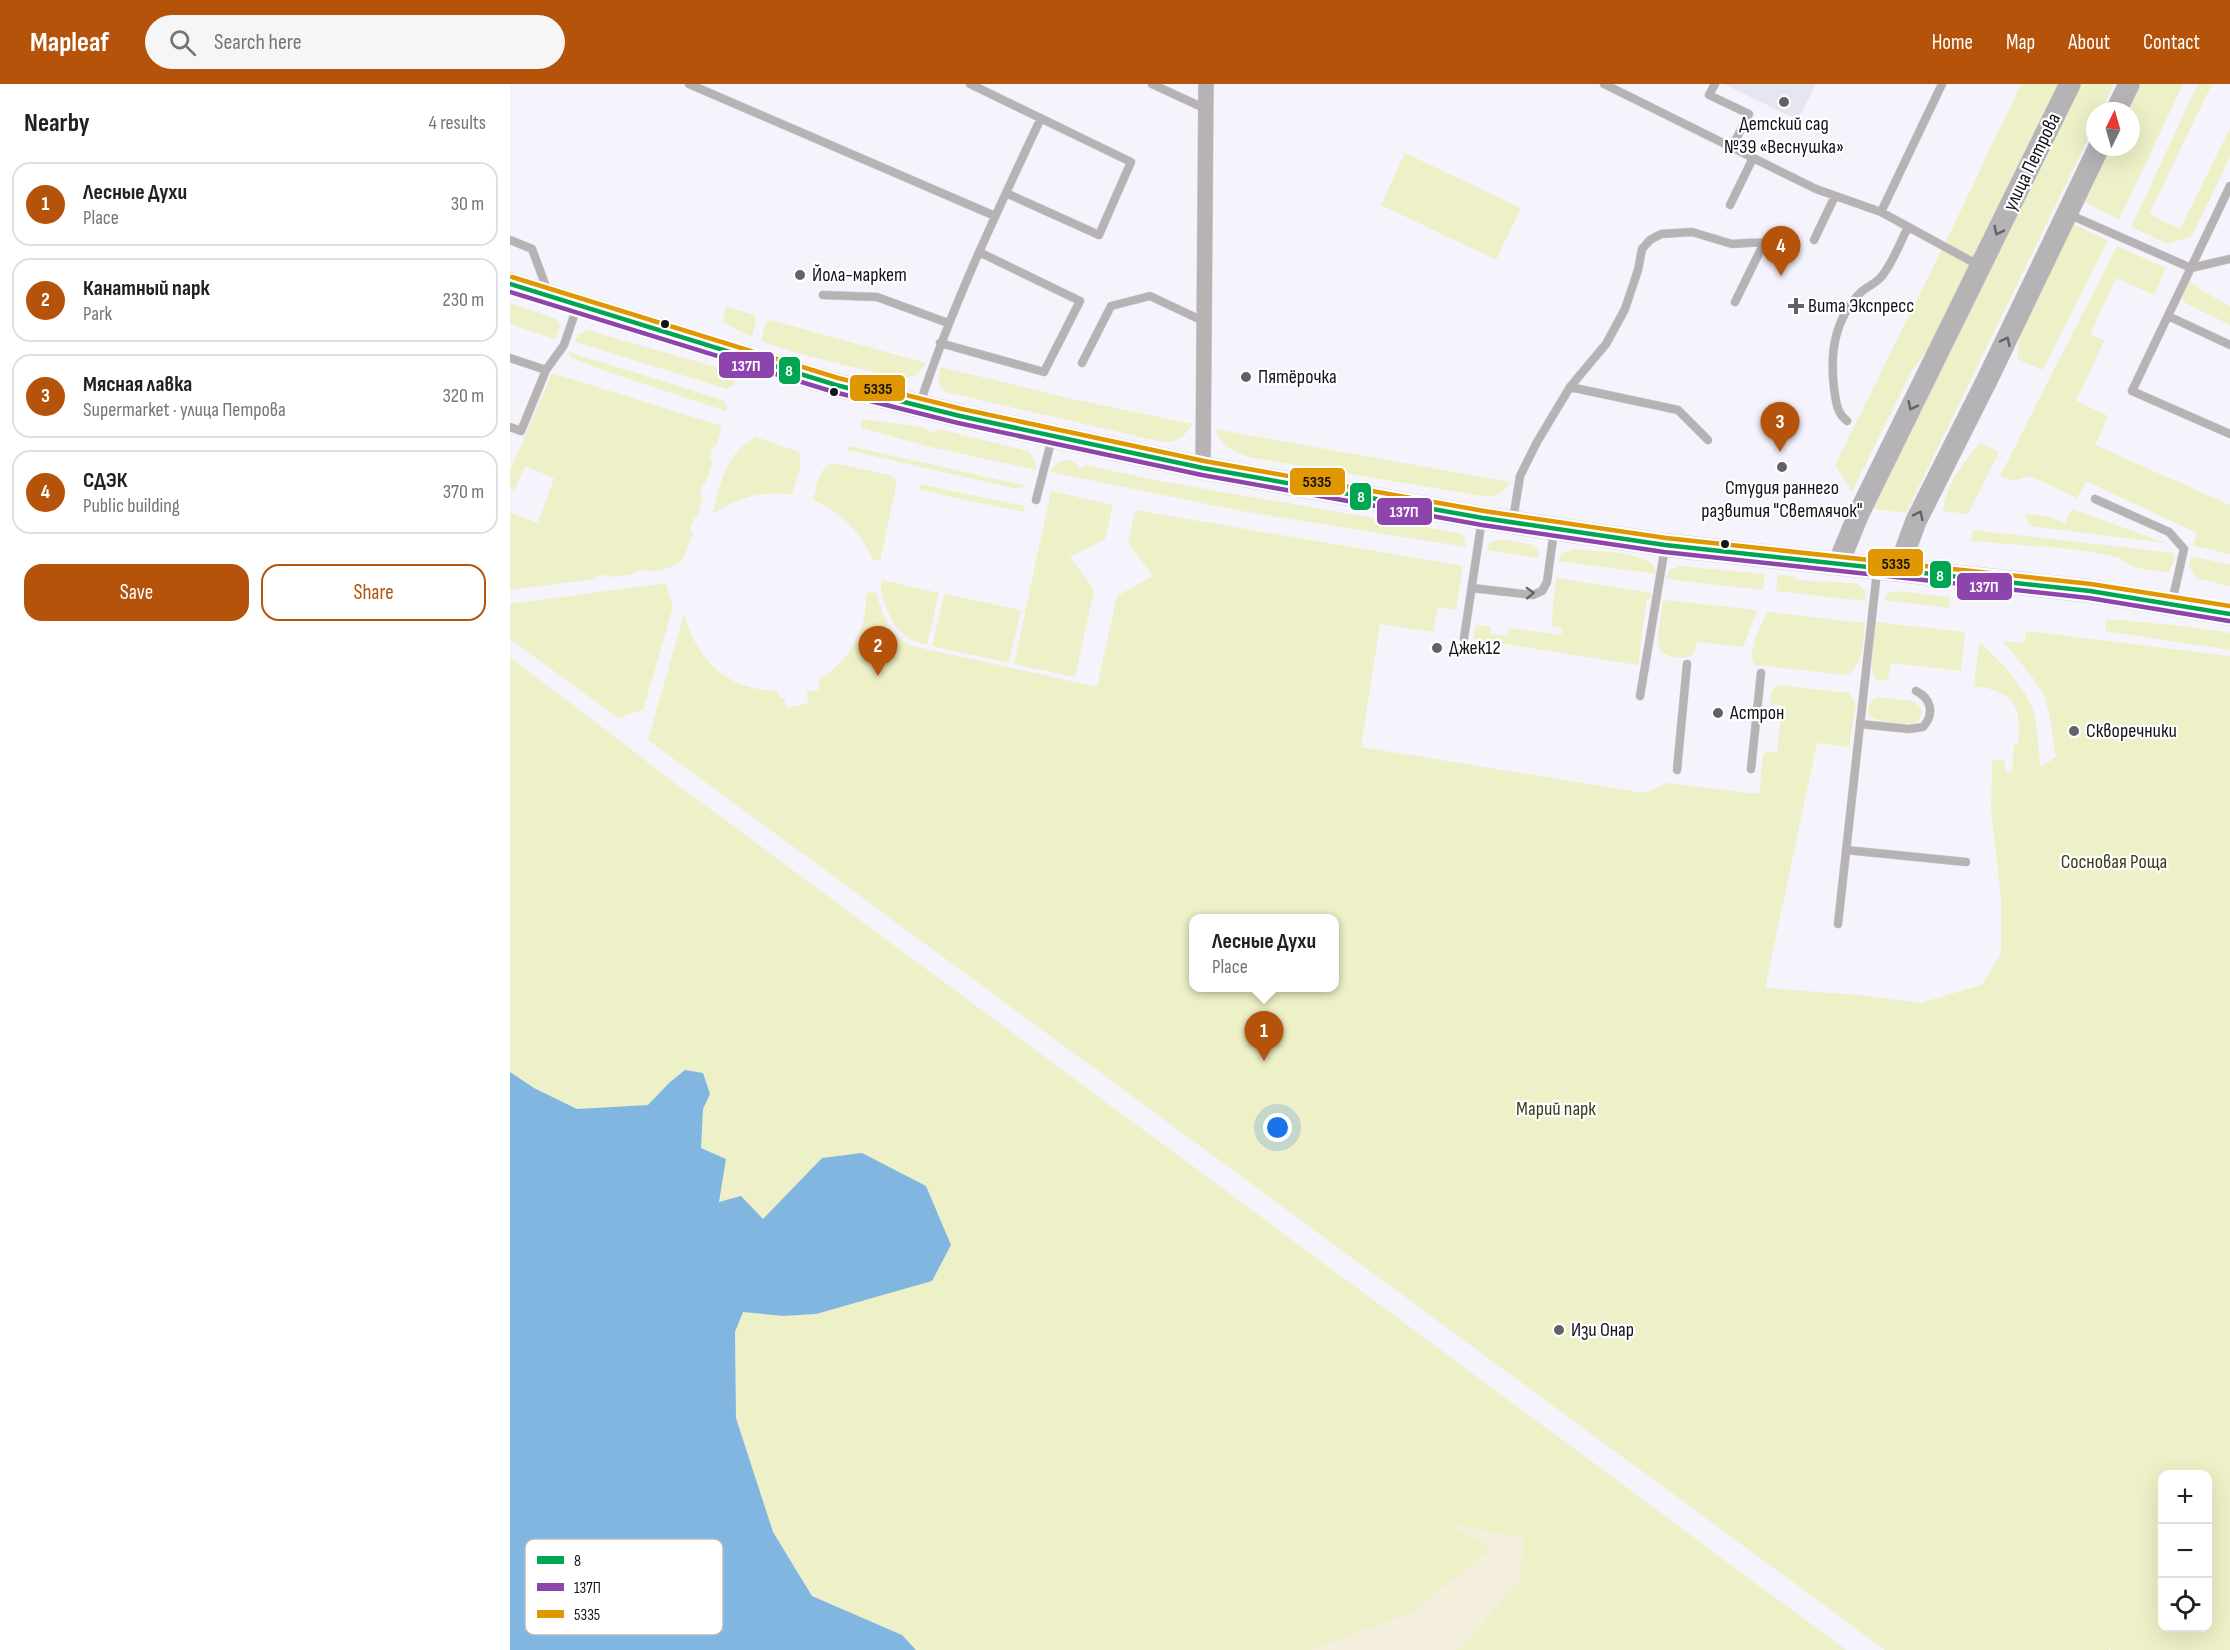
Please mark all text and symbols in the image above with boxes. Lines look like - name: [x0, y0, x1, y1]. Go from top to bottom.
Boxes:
- search box: [145, 15, 565, 69]
- text: Mapleaf: [30, 26, 109, 59]
- icon: search: [166, 26, 199, 59]
- text: Search here: [214, 29, 302, 56]
- text: Home: [1932, 30, 1973, 55]
- text: Map: [2006, 30, 2035, 55]
- text: About: [2068, 30, 2110, 55]
- text: Contact: [2143, 30, 2200, 55]
- marker: Детский сад №39 «Веснушка»: [1777, 95, 1791, 109]
- north arrow: [2086, 102, 2140, 156]
- text: Nearby: [24, 108, 90, 139]
- street label: улица Петрова: [1998, 109, 2066, 215]
- text: 4 results: [429, 111, 486, 135]
- place label: Детский сад №39 «Веснушка»: [1724, 112, 1844, 159]
- text: Лесные Духи: [83, 179, 187, 206]
- text: 1: [42, 192, 49, 216]
- text: 30 m: [451, 192, 484, 216]
- text: Place: [83, 206, 119, 230]
- one-way arrow: [1993, 224, 2005, 235]
- pin: 4: [1762, 226, 1800, 276]
- place label: Йола-маркет: [812, 263, 907, 287]
- marker: Йола-маркет: [793, 268, 807, 282]
- text: Канатный парк: [83, 275, 210, 302]
- text: 2: [41, 288, 50, 312]
- text: 230 m: [442, 288, 484, 312]
- place label: Вита Экспресс: [1808, 294, 1914, 318]
- marker: Вита Экспресс: [1789, 299, 1803, 313]
- text: Park: [83, 302, 112, 326]
- unlabelled marker: [659, 318, 671, 330]
- one-way arrow: [1998, 336, 2010, 347]
- line badge: 137П: [718, 351, 775, 379]
- line badge: 8: [778, 356, 801, 385]
- text: 137П: [731, 357, 761, 376]
- text: 8: [785, 362, 793, 381]
- place label: Пятёрочка: [1258, 365, 1337, 389]
- marker: Пятёрочка: [1239, 370, 1253, 384]
- text: Мясная лавка: [83, 371, 192, 398]
- line badge: 5335: [849, 374, 906, 402]
- text: 5335: [864, 380, 892, 399]
- text: 3: [41, 384, 50, 408]
- text: 320 m: [442, 384, 484, 408]
- unlabelled marker: [828, 386, 840, 398]
- text: Supermarket · улица Петрова: [83, 398, 286, 422]
- one-way arrow: [1907, 399, 1919, 410]
- pin: 3: [1760, 402, 1800, 452]
- marker: Студия раннего развития "Светлячок": [1775, 460, 1789, 474]
- text: СДЭК: [83, 467, 127, 494]
- line badge: 5335: [1289, 467, 1346, 496]
- text: 5335: [1303, 473, 1331, 492]
- place label: Студия раннего развития "Светлячок": [1701, 476, 1863, 523]
- text: 4: [41, 480, 50, 504]
- text: 370 m: [443, 480, 484, 504]
- line badge: 8: [1349, 482, 1372, 511]
- text: 8: [1357, 488, 1365, 507]
- text: Public building: [83, 494, 180, 518]
- line badge: 137П: [1376, 497, 1433, 526]
- text: 137П: [1389, 503, 1419, 522]
- one-way arrow: [1911, 511, 1923, 522]
- unlabelled marker: [1719, 538, 1731, 550]
- line badge: 5335: [1867, 548, 1924, 577]
- text: 5335: [1882, 555, 1910, 574]
- line badge: 8: [1929, 560, 1952, 589]
- button: Save: [24, 564, 249, 621]
- button: Share: [261, 564, 486, 621]
- text: 8: [1936, 567, 1944, 586]
- line badge: 137П: [1956, 572, 2013, 601]
- text: 137П: [1969, 578, 1999, 597]
- one-way arrow: [1526, 586, 1535, 599]
- pin: 2: [858, 626, 898, 676]
- place label: Джек12: [1449, 636, 1501, 660]
- marker: Джек12: [1430, 641, 1444, 655]
- place label: Астрон: [1729, 701, 1784, 725]
- marker: Астрон: [1711, 706, 1725, 720]
- place label: Скворечники: [2086, 719, 2177, 743]
- marker: Скворечники: [2067, 724, 2081, 738]
- park label: Сосновая Роща: [2061, 850, 2167, 874]
- popup: [1189, 914, 1339, 992]
- text: Лесные Духи: [1212, 928, 1316, 955]
- text: Place: [1212, 955, 1248, 979]
- pin: 1: [1244, 1012, 1284, 1061]
- park label: Марий парк: [1516, 1097, 1596, 1121]
- your location: [1263, 1113, 1292, 1142]
- place label: Изи Онар: [1571, 1318, 1634, 1342]
- marker: Изи Онар: [1552, 1323, 1566, 1337]
- map controls: [2158, 1470, 2212, 1632]
- button: +: [2158, 1470, 2212, 1524]
- button: −: [2158, 1524, 2212, 1578]
- legend: [525, 1539, 723, 1635]
- text: 8: [574, 1552, 581, 1571]
- button: locate: [2158, 1578, 2212, 1632]
- text: 137П: [574, 1579, 601, 1598]
- text: 5335: [574, 1606, 600, 1625]

